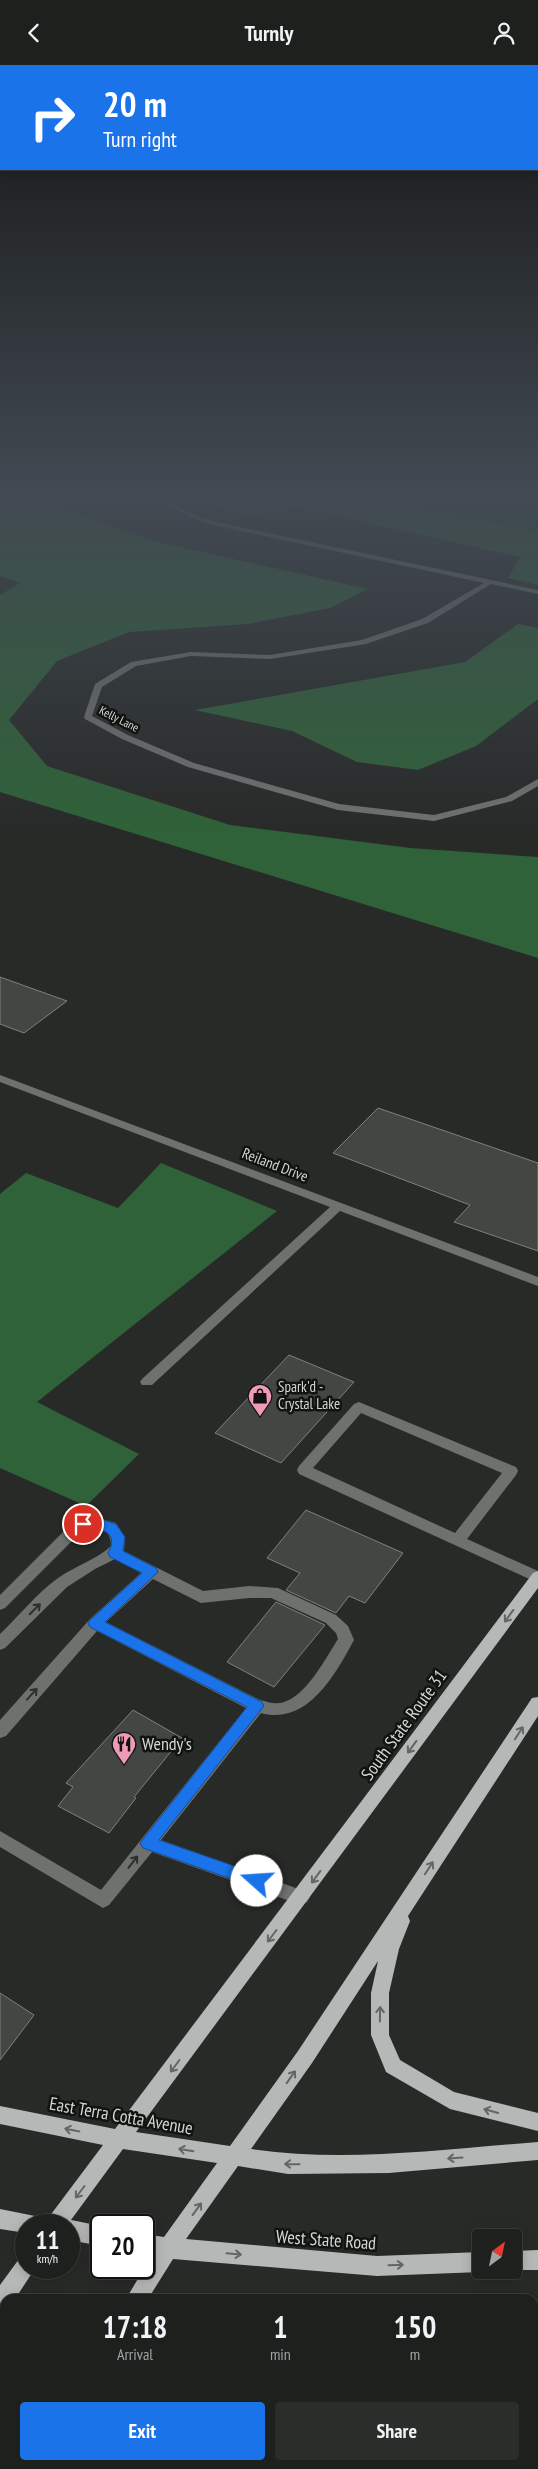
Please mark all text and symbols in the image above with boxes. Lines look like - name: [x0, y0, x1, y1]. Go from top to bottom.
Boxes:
- icon: back: [20, 19, 48, 47]
- text: Turnly: [245, 19, 293, 47]
- icon: person: [490, 19, 518, 47]
- text: 20 m: [103, 81, 167, 127]
- icon: right: [20, 85, 85, 150]
- text: Turn right: [103, 125, 177, 153]
- street label: Kelly Lane: [97, 702, 142, 735]
- street label: Reiland Drive: [240, 1143, 311, 1186]
- place label: Spark'd - Crystal Lake: [278, 1377, 340, 1413]
- shop icon: Spark'd - Crystal Lake: [247, 1383, 273, 1417]
- pin: [62, 1503, 104, 1545]
- icon: arrive: [69, 1510, 97, 1538]
- one-way arrow: [28, 1604, 40, 1616]
- one-way arrow: [504, 1609, 514, 1623]
- street label: South State Route 31: [356, 1665, 452, 1785]
- one-way arrow: [27, 1688, 38, 1701]
- one-way arrow: [514, 1726, 524, 1740]
- restaurant icon: Wendy's: [111, 1731, 137, 1765]
- place label: Wendy's: [142, 1732, 192, 1755]
- one-way arrow: [407, 1740, 418, 1753]
- position arrow: [230, 1854, 282, 1906]
- one-way arrow: [128, 1856, 139, 1869]
- one-way arrow: [424, 1862, 434, 1876]
- one-way arrow: [311, 1870, 321, 1884]
- one-way arrow: [267, 1929, 277, 1943]
- one-way arrow: [375, 2007, 385, 2023]
- one-way arrow: [170, 2059, 180, 2073]
- one-way arrow: [286, 2070, 296, 2084]
- street label: East Terra Cotta Avenue: [48, 2092, 195, 2139]
- one-way arrow: [483, 2106, 499, 2115]
- one-way arrow: [64, 2124, 80, 2134]
- one-way arrow: [179, 2145, 195, 2155]
- one-way arrow: [447, 2153, 463, 2163]
- one-way arrow: [285, 2159, 301, 2168]
- one-way arrow: [74, 2185, 85, 2198]
- one-way arrow: [192, 2202, 202, 2216]
- speed limit sign: 20: [90, 2214, 155, 2279]
- text: 11: [36, 2224, 59, 2256]
- street label: West State Road: [275, 2225, 377, 2254]
- north arrow: [472, 2229, 522, 2279]
- map controls: [472, 2229, 522, 2279]
- one-way arrow: [226, 2249, 242, 2259]
- text: km/h: [37, 2251, 58, 2266]
- one-way arrow: [388, 2261, 404, 2270]
- text: 17:18: [103, 2307, 167, 2346]
- text: 1: [273, 2307, 288, 2346]
- text: 150: [393, 2307, 436, 2346]
- text: Arrival: [117, 2344, 153, 2364]
- text: min: [270, 2344, 291, 2364]
- text: m: [410, 2344, 420, 2364]
- button: Exit: [20, 2402, 265, 2460]
- button: Share: [275, 2402, 519, 2460]

